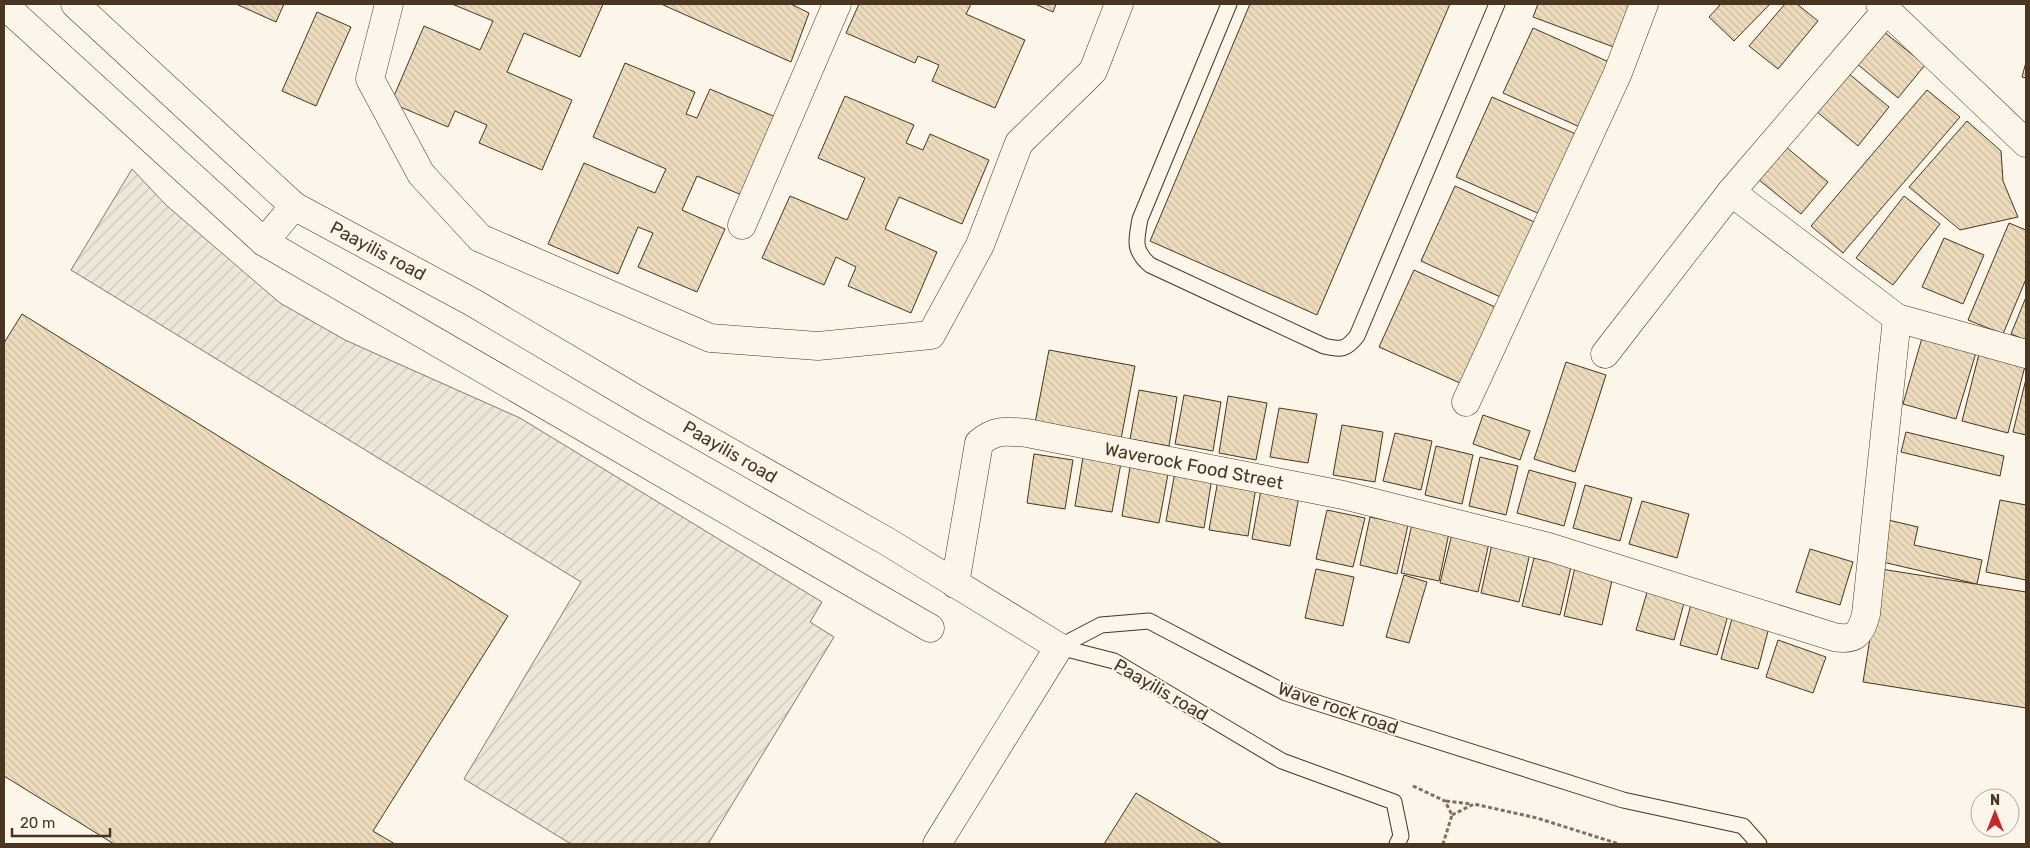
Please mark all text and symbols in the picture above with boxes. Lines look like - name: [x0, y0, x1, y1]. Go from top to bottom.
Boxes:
- street label: Paayilis road: [326, 217, 430, 285]
- street label: Paayilis road: [679, 416, 781, 488]
- street label: Waverock Food Street: [1103, 438, 1285, 494]
- street label: Paayilis road: [1110, 654, 1212, 726]
- street label: Wave rock road: [1275, 677, 1401, 739]
- north arrow: [1970, 788, 2020, 838]
- text: N: [1990, 792, 2000, 809]
- scale bar: [12, 806, 110, 838]
- text: 20 m: [20, 814, 55, 832]

